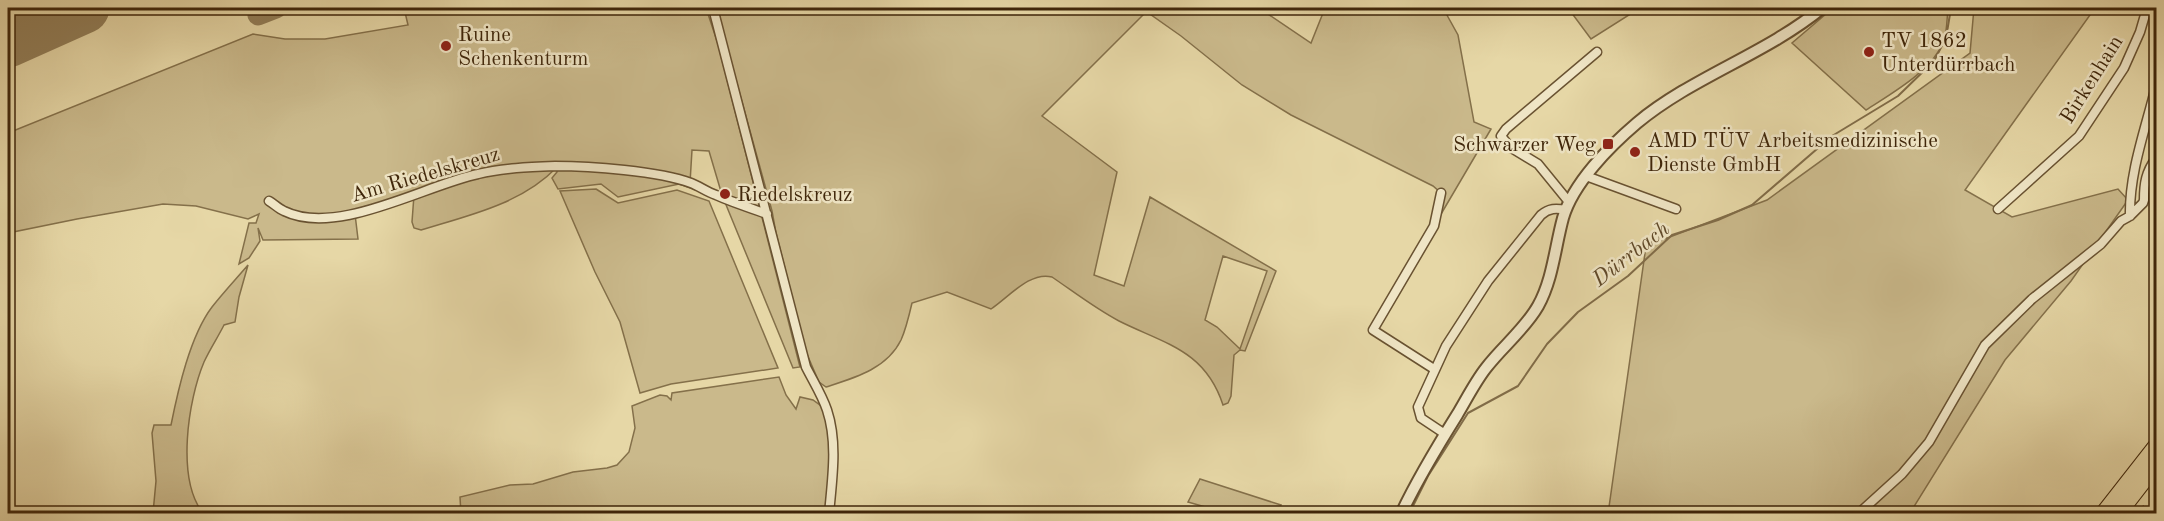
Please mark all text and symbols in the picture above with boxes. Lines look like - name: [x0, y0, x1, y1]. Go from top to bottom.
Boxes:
- place label: Ruine Schenkenturm: [458, 25, 588, 70]
- place label: TV 1862 Unterdürrbach: [1881, 31, 2015, 76]
- street label: Birkenhain: [2057, 32, 2128, 128]
- marker: Ruine Schenkenturm: [439, 39, 453, 53]
- marker: TV 1862 Unterdürrbach: [1862, 45, 1876, 59]
- place label: AMD TÜV Arbeitsmedizinische Dienste GmbH: [1647, 127, 1938, 176]
- place label: Schwarzer Weg: [1453, 135, 1597, 156]
- marker: Schwarzer Weg: [1601, 137, 1615, 151]
- street label: Am Riedelskreuz: [348, 144, 502, 207]
- marker: AMD TÜV Arbeitsmedizinische Dienste GmbH: [1628, 145, 1642, 159]
- place label: Riedelskreuz: [737, 185, 852, 206]
- marker: Riedelskreuz: [718, 187, 732, 201]
- water label: Dürrbach: [1588, 218, 1674, 292]

